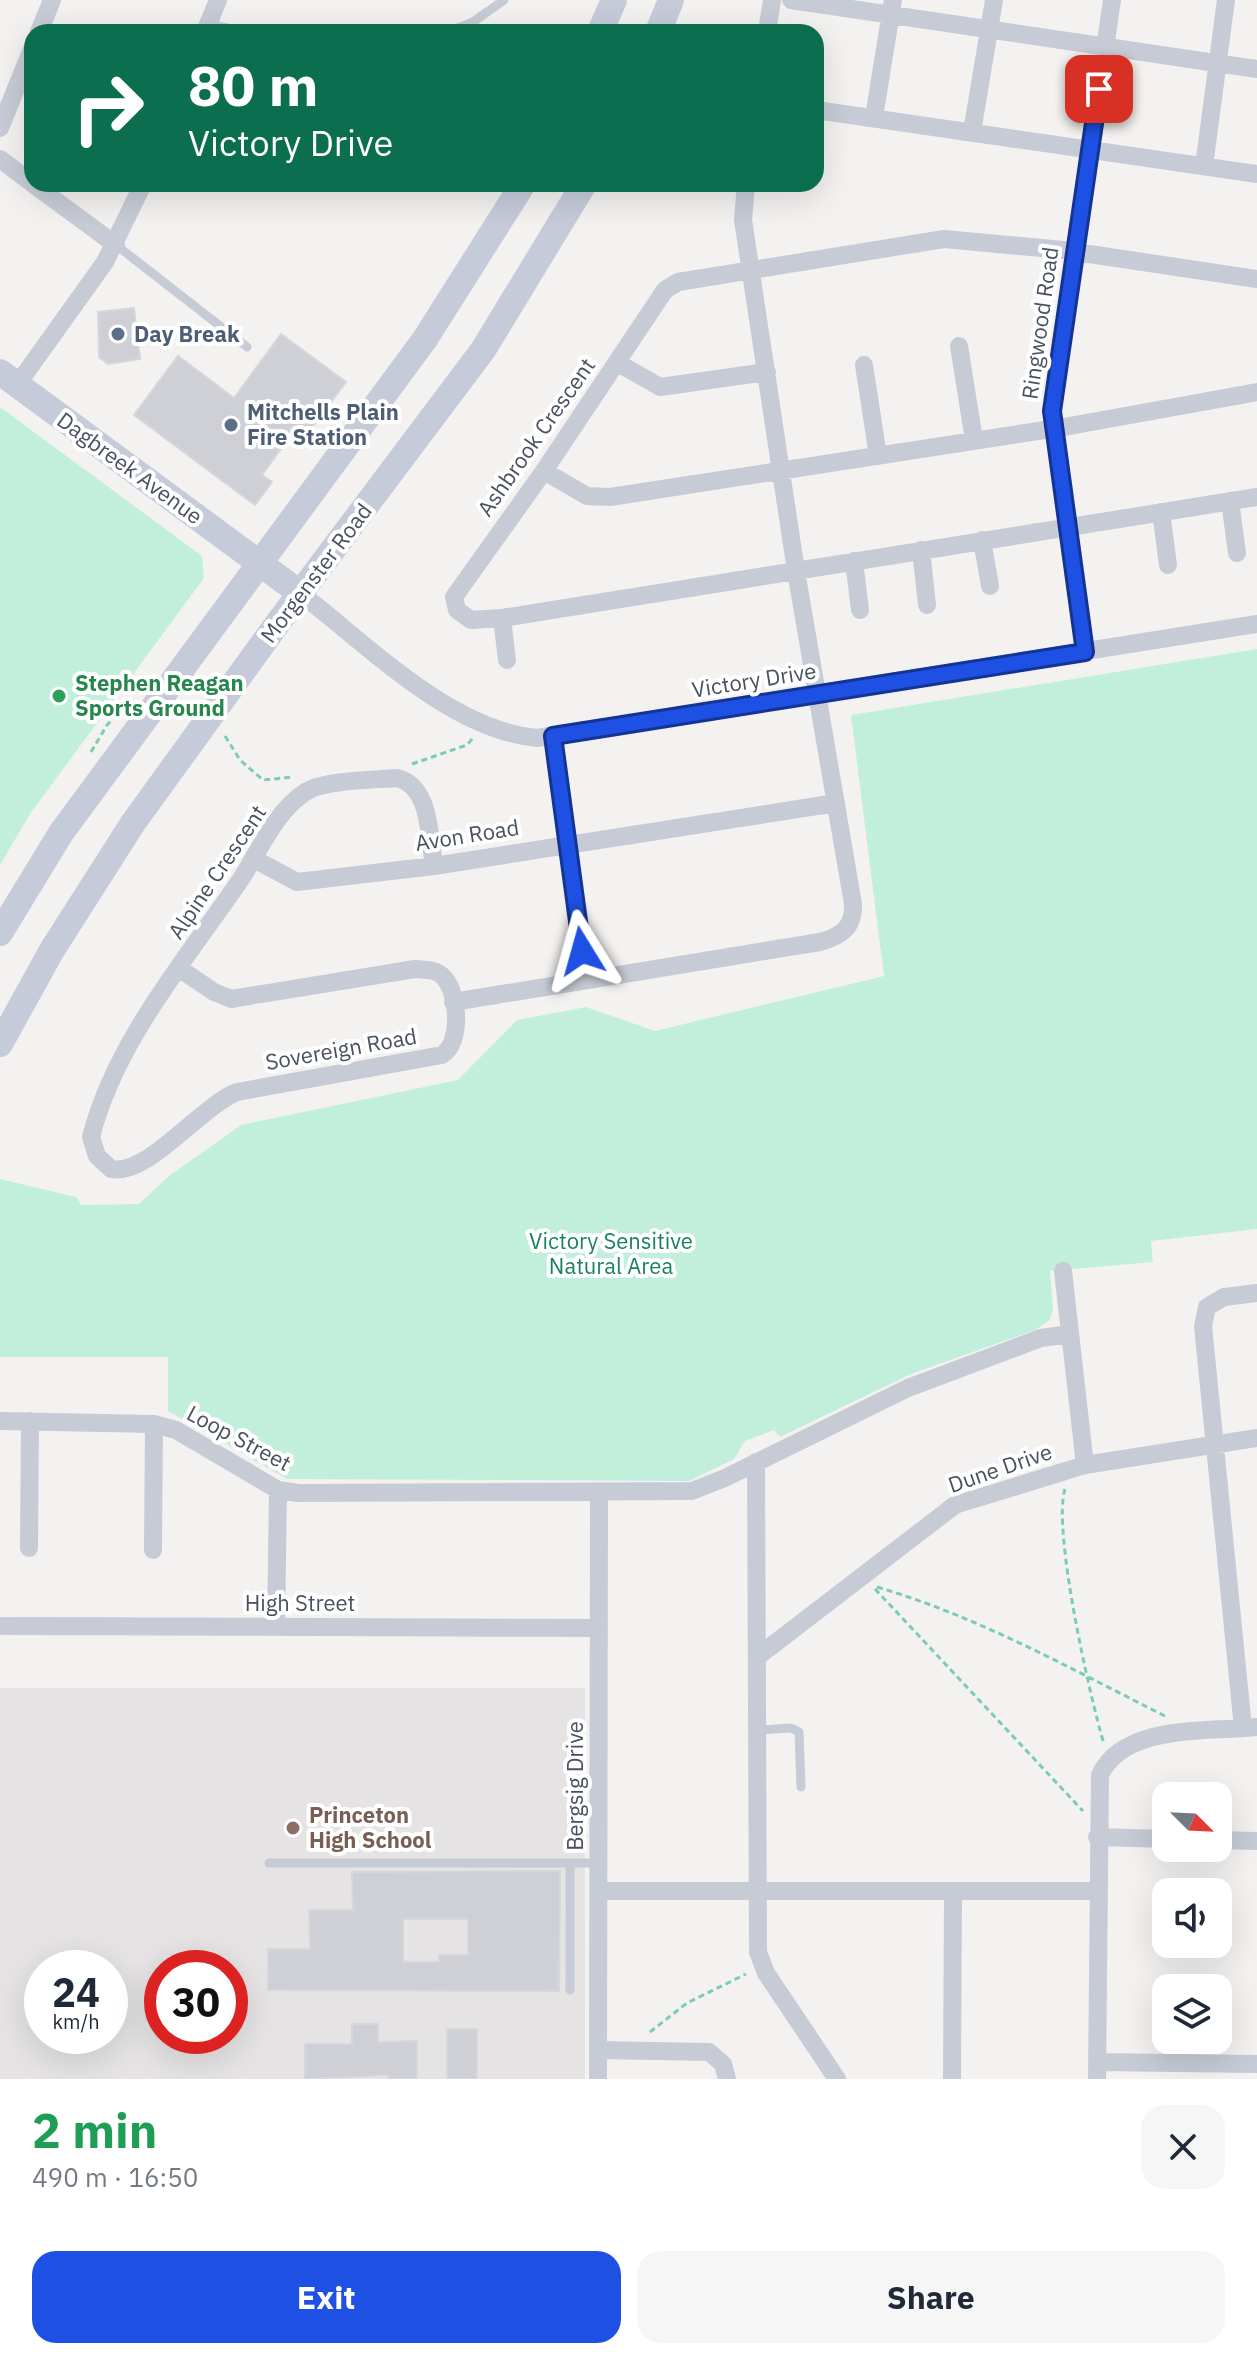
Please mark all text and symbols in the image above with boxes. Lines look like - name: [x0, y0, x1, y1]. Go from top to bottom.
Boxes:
- text: 80 m: [188, 49, 318, 121]
- pin: [1065, 55, 1133, 123]
- icon: right: [56, 56, 160, 160]
- icon: arrive: [1077, 67, 1121, 111]
- text: Victory Drive: [188, 119, 393, 166]
- street label: Ringwood Road: [1014, 245, 1065, 401]
- place label: Day Break: [134, 319, 240, 348]
- marker: Day Break: [109, 325, 127, 343]
- street label: Ashbrook Crescent: [470, 352, 601, 522]
- place label: Mitchells Plain Fire Station: [247, 397, 399, 451]
- street label: Dagbreek Avenue: [52, 405, 209, 530]
- marker: Mitchells Plain Fire Station: [222, 416, 240, 434]
- street label: Morgenster Road: [253, 497, 378, 648]
- street label: Victory Drive: [690, 655, 818, 704]
- place label: Stephen Reagan Sports Ground: [75, 668, 244, 722]
- marker: Stephen Reagan Sports Ground: [50, 687, 68, 705]
- street label: Alpine Crescent: [161, 799, 272, 944]
- street label: Avon Road: [413, 812, 521, 857]
- position arrow: [540, 909, 624, 993]
- street label: Sovereign Road: [263, 1021, 419, 1076]
- park label: Victory Sensitive Natural Area: [529, 1226, 693, 1280]
- street label: Loop Street: [182, 1398, 296, 1477]
- street label: Dune Drive: [944, 1436, 1056, 1499]
- street label: High Street: [245, 1588, 355, 1617]
- street label: Bergsig Drive: [560, 1721, 589, 1851]
- north arrow: [1152, 1782, 1232, 1862]
- map controls: [1152, 1782, 1232, 2054]
- place label: Princeton High School: [309, 1800, 432, 1854]
- marker: Princeton High School: [284, 1819, 302, 1837]
- button: sound: [1152, 1878, 1232, 1958]
- speed limit sign: 30: [144, 1950, 248, 2054]
- text: 24: [52, 1966, 100, 2018]
- button: layers: [1152, 1974, 1232, 2054]
- text: km/h: [52, 2008, 100, 2035]
- text: 2 min: [32, 2099, 157, 2161]
- button: close: [1141, 2105, 1225, 2189]
- text: 490 m · 16:50: [32, 2160, 198, 2194]
- button: Exit: [32, 2251, 621, 2343]
- button: Share: [637, 2251, 1225, 2343]

